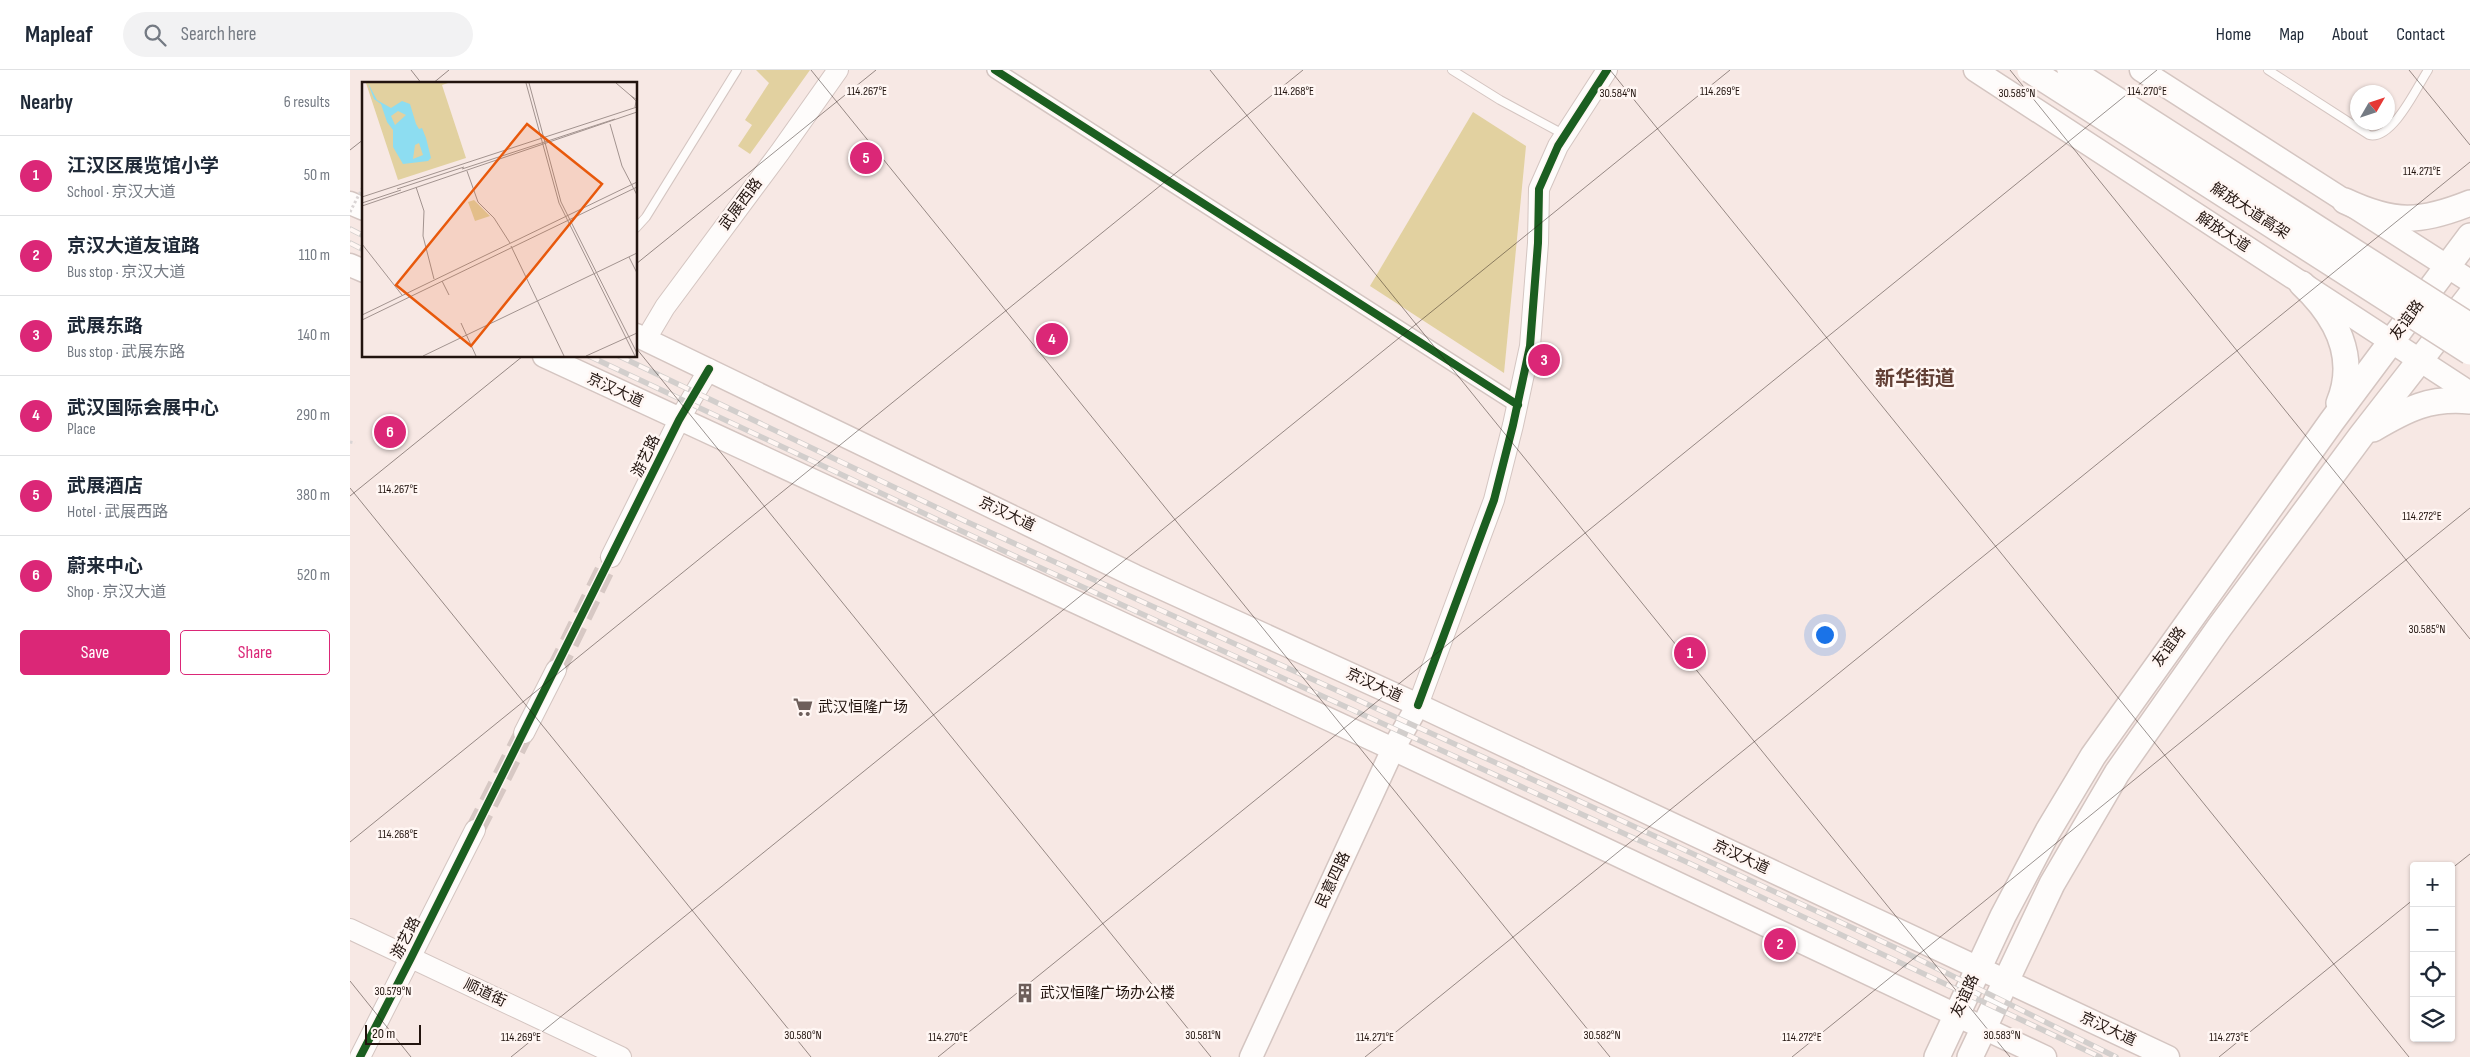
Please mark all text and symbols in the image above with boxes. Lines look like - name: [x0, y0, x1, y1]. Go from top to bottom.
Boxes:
- search box: [123, 12, 473, 57]
- text: Mapleaf: [25, 20, 93, 49]
- icon: search: [141, 21, 169, 49]
- text: Search here: [181, 23, 256, 46]
- text: Home: [2216, 24, 2251, 45]
- text: Map: [2279, 24, 2304, 45]
- text: About: [2332, 24, 2368, 45]
- text: Contact: [2396, 24, 2445, 45]
- inset map: [362, 82, 638, 358]
- text: 114.267°E: [847, 84, 887, 99]
- text: 114.268°E: [1274, 84, 1314, 99]
- text: 114.269°E: [1700, 84, 1740, 99]
- text: 114.270°E: [2127, 84, 2167, 99]
- north arrow: [2350, 85, 2395, 130]
- text: 30.584°N: [1600, 86, 1636, 101]
- text: 30.585°N: [1999, 86, 2035, 101]
- text: Nearby: [20, 90, 73, 115]
- text: 6 results: [284, 93, 330, 112]
- pin: 5: [850, 139, 882, 177]
- text: 江汉区展览馆小学: [67, 155, 219, 178]
- text: 114.271°E: [2403, 164, 2441, 179]
- text: 1: [33, 166, 39, 185]
- text: 50 m: [304, 166, 330, 185]
- street label: 武展西路: [715, 174, 767, 234]
- street label: 解放大道高架: [2207, 179, 2293, 243]
- text: School · 京汉大道: [67, 183, 176, 202]
- street label: 解放大道: [2193, 208, 2253, 256]
- text: 京汉大道友谊路: [67, 235, 200, 258]
- text: 2: [32, 246, 40, 265]
- text: 110 m: [299, 246, 330, 265]
- text: Bus stop · 京汉大道: [67, 263, 185, 282]
- street label: 友谊路: [2386, 296, 2428, 344]
- text: 武展东路: [67, 315, 143, 338]
- pin: 4: [1036, 320, 1068, 358]
- text: 3: [32, 326, 40, 345]
- text: 140 m: [298, 326, 330, 345]
- pin: 3: [1528, 341, 1560, 379]
- text: Bus stop · 武展东路: [67, 343, 185, 362]
- district label: 新华街道: [1875, 367, 1955, 391]
- street label: 京汉大道: [584, 369, 646, 411]
- text: 武汉国际会展中心: [67, 397, 219, 420]
- text: 4: [32, 406, 40, 425]
- text: 290 m: [296, 406, 330, 425]
- pin: 6: [374, 413, 406, 451]
- text: Place: [67, 420, 96, 439]
- street label: 游艺路: [628, 432, 664, 480]
- text: 武展酒店: [67, 475, 143, 498]
- text: 114.267°E: [378, 482, 418, 497]
- text: 5: [32, 486, 40, 505]
- text: 380 m: [296, 486, 330, 505]
- street label: 京汉大道: [976, 492, 1038, 536]
- text: Hotel · 武展西路: [67, 503, 168, 522]
- text: 114.272°E: [2402, 509, 2442, 524]
- text: 蔚来中心: [67, 555, 143, 578]
- text: 6: [32, 566, 40, 585]
- text: 520 m: [297, 566, 330, 585]
- text: Shop · 京汉大道: [67, 583, 166, 602]
- your location: [1812, 622, 1838, 648]
- text: 30.585°N: [2409, 622, 2445, 637]
- street label: 友谊路: [2148, 623, 2190, 671]
- button: Save: [20, 630, 170, 675]
- button: Share: [180, 630, 330, 675]
- pin: 1: [1674, 634, 1706, 672]
- street label: 京汉大道: [1343, 664, 1405, 706]
- supermarket icon: 武汉恒隆广场: [792, 696, 814, 718]
- place label: 武汉恒隆广场: [818, 698, 908, 717]
- text: 114.268°E: [378, 827, 418, 842]
- street label: 京汉大道: [1710, 836, 1772, 878]
- street label: 民意四路: [1312, 849, 1354, 911]
- map controls: [2410, 862, 2455, 1042]
- button: +: [2410, 862, 2455, 907]
- button: −: [2410, 907, 2455, 952]
- street label: 游艺路: [387, 914, 425, 962]
- pin: 2: [1764, 925, 1796, 963]
- button: locate: [2410, 952, 2455, 997]
- street label: 友谊路: [1947, 972, 1983, 1020]
- street label: 顺道街: [461, 975, 509, 1011]
- building icon: 武汉恒隆广场办公楼: [1014, 982, 1036, 1004]
- text: 30.579°N: [375, 984, 411, 999]
- place label: 武汉恒隆广场办公楼: [1040, 984, 1175, 1003]
- button: layers: [2410, 997, 2455, 1042]
- street label: 京汉大道: [2077, 1008, 2139, 1050]
- scale bar: [365, 1022, 421, 1045]
- text: 20 m: [372, 1025, 395, 1042]
- text: 30.580°N: [784, 1028, 822, 1043]
- text: 30.581°N: [1185, 1028, 1221, 1043]
- text: 30.582°N: [1583, 1028, 1621, 1043]
- text: 30.583°N: [1983, 1028, 2021, 1043]
- text: 114.269°E: [501, 1030, 541, 1045]
- text: 114.270°E: [928, 1030, 968, 1045]
- text: 114.271°E: [1356, 1030, 1394, 1045]
- text: 114.272°E: [1782, 1030, 1822, 1045]
- text: 114.273°E: [2209, 1030, 2249, 1045]

